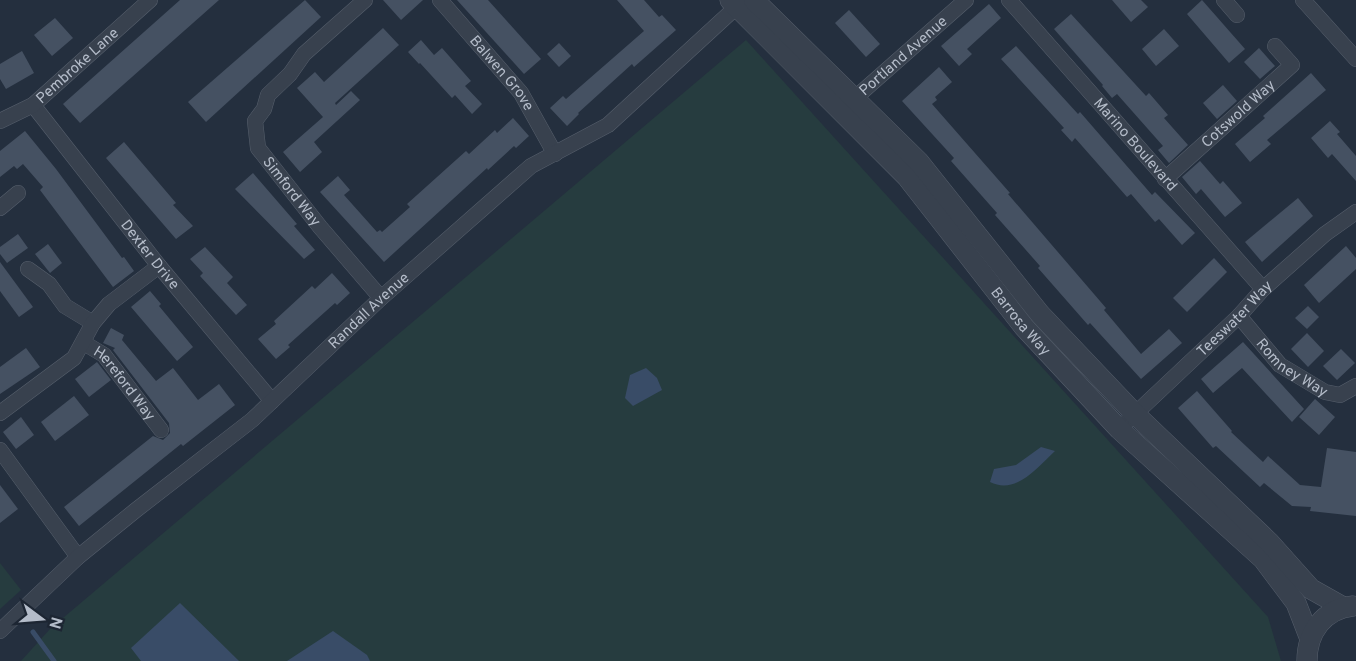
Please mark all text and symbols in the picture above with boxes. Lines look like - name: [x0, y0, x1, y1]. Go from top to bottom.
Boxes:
- street label: Portland Avenue: [856, 13, 952, 101]
- street label: Pembroke Lane: [33, 24, 124, 109]
- street label: Balwen Grove: [464, 32, 537, 115]
- street label: Cotswold Way: [1198, 76, 1280, 153]
- street label: Marino Boulevard: [1089, 95, 1181, 196]
- street label: Simford Way: [257, 153, 324, 231]
- street label: Dexter Drive: [116, 217, 183, 294]
- street label: Randall Avenue: [325, 269, 414, 354]
- street label: Teeswater Way: [1194, 277, 1277, 361]
- street label: Barrosa Way: [986, 284, 1054, 360]
- street label: Romney Way: [1251, 335, 1331, 402]
- street label: Hereford Way: [89, 343, 159, 425]
- north arrow: [12, 589, 72, 649]
- text: N: [43, 614, 66, 631]

